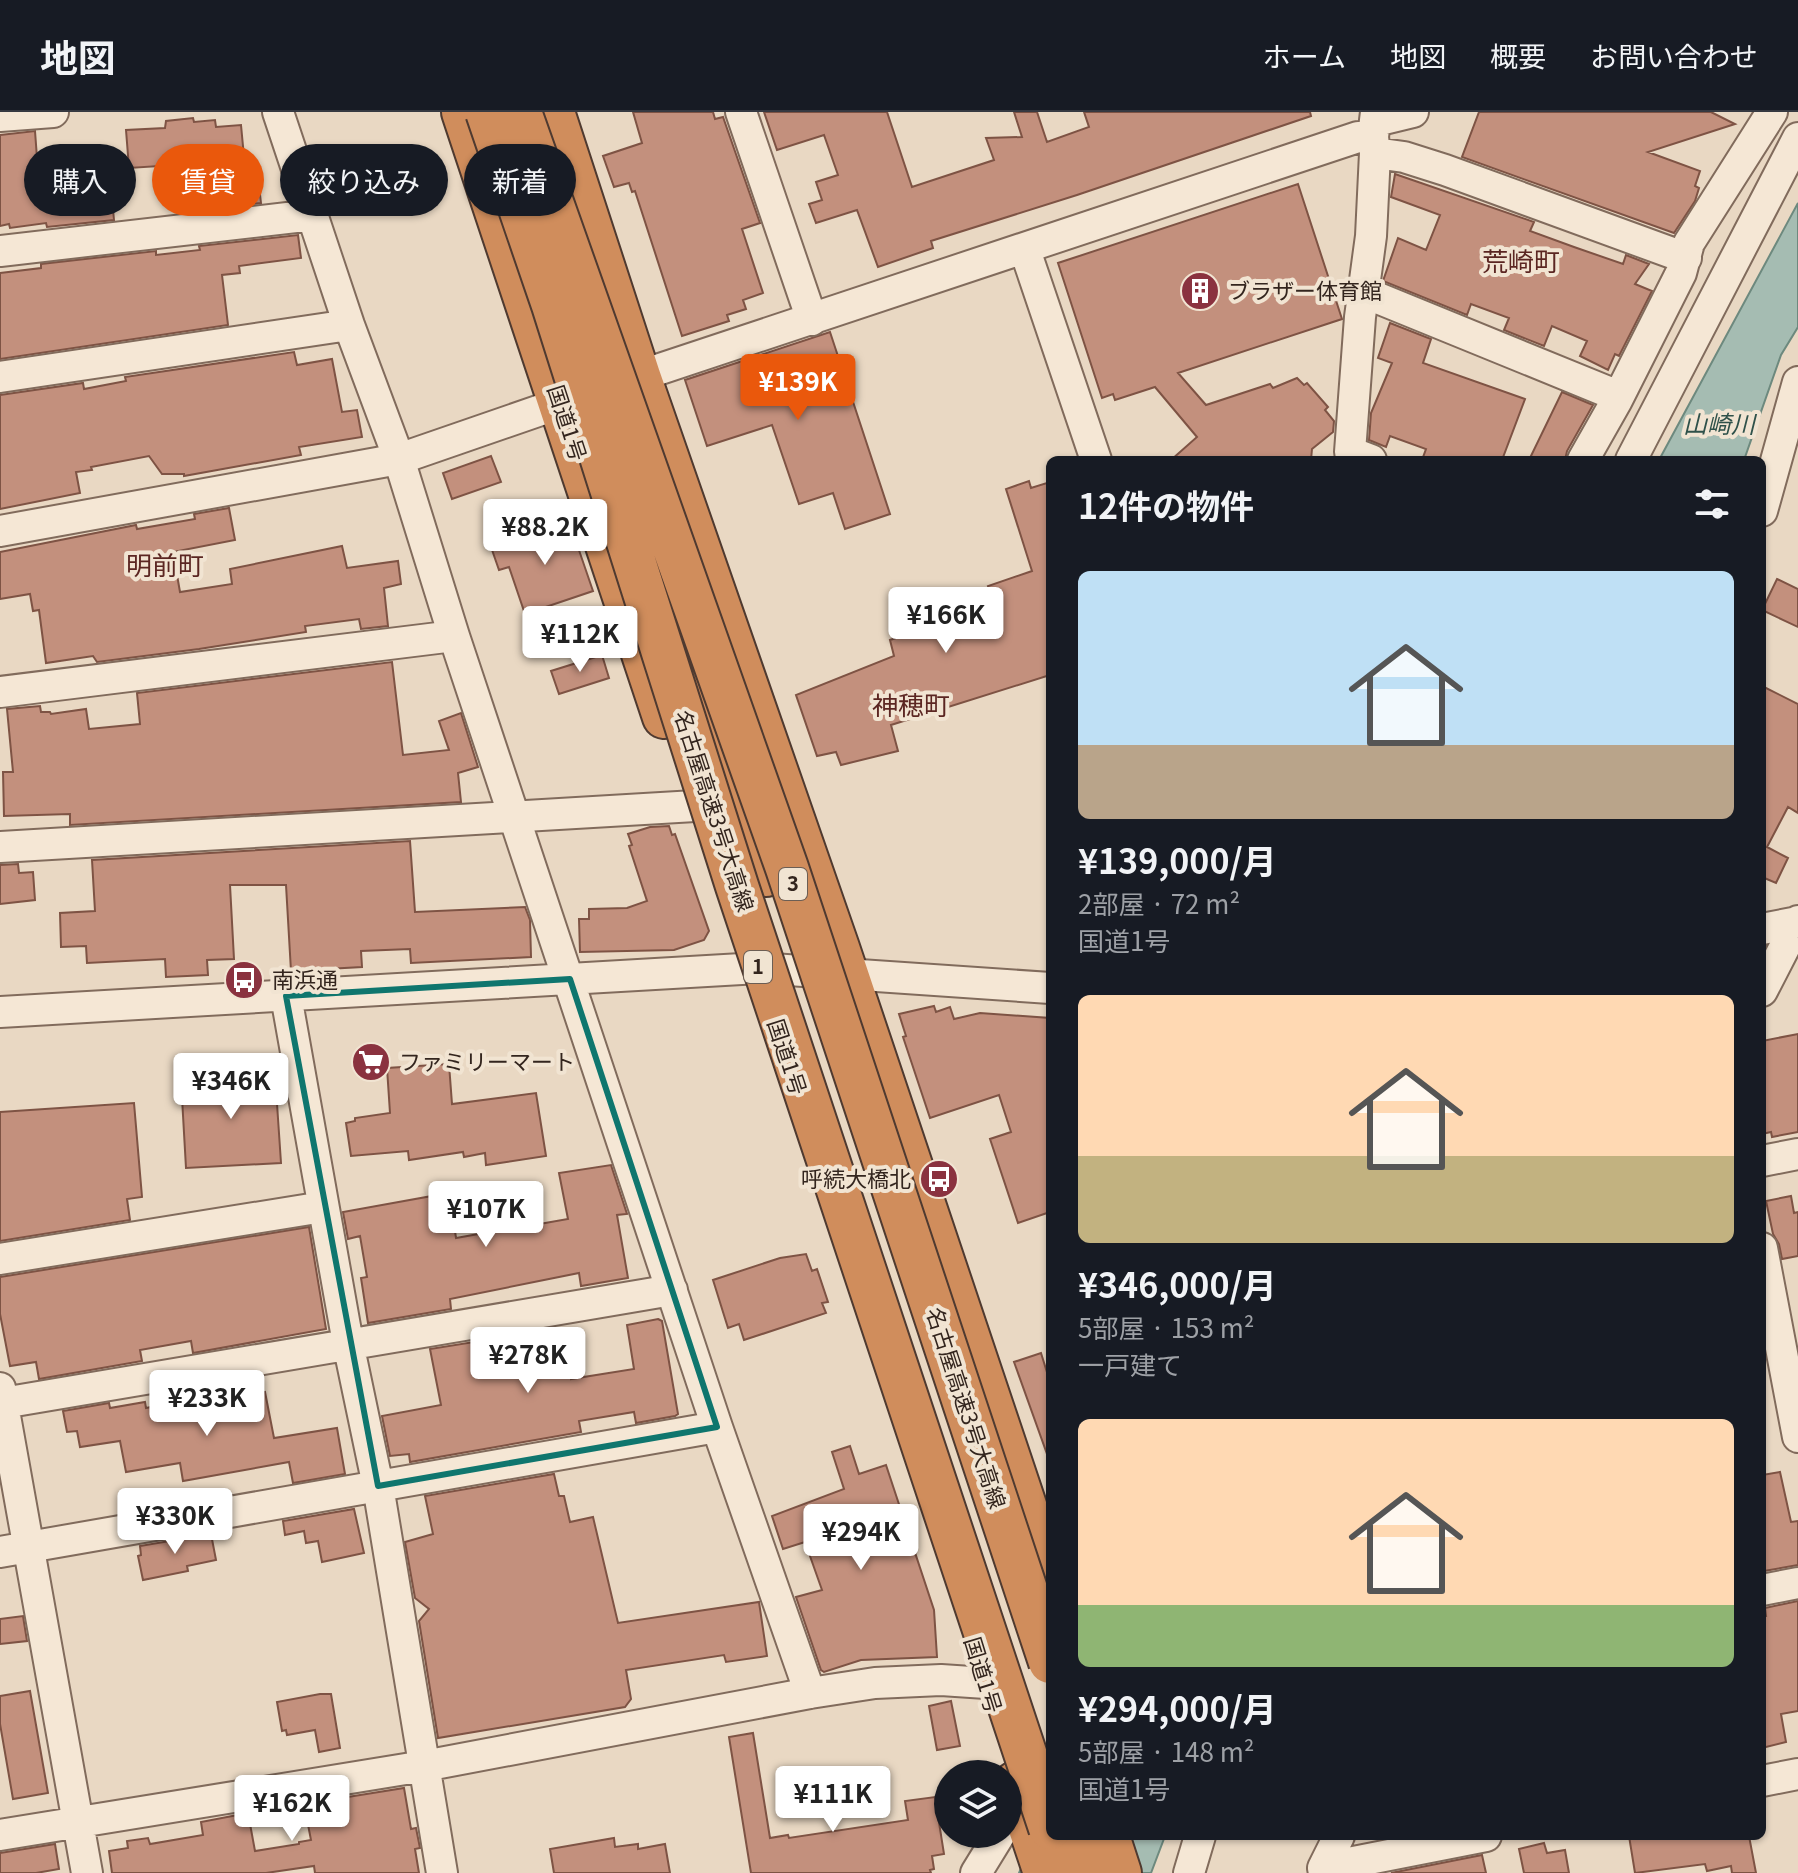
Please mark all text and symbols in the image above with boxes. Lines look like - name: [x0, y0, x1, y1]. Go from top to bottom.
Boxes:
- text: 地図: [40, 28, 116, 83]
- text: ホーム: [1263, 35, 1346, 75]
- text: 地図: [1390, 35, 1446, 75]
- text: 概要: [1490, 35, 1546, 75]
- text: お問い合わせ: [1590, 35, 1758, 75]
- chip: 購入: [24, 144, 136, 216]
- chip: 賃貸: [152, 144, 264, 216]
- chip: 絞り込み: [280, 144, 448, 216]
- chip: 新着: [464, 144, 576, 216]
- district label: 荒崎町: [1482, 241, 1560, 278]
- building icon: ブラザー体育館: [1179, 270, 1221, 312]
- place label: ブラザー体育館: [1228, 273, 1382, 305]
- pin: ¥139K: [742, 354, 854, 422]
- text: ¥139K: [758, 361, 838, 398]
- street label: 国道1号: [542, 380, 596, 465]
- water label: 山崎川: [1683, 405, 1758, 440]
- text: 12件の物件: [1078, 480, 1254, 529]
- icon: filters: [1690, 482, 1734, 526]
- pin: ¥88.2K: [480, 499, 610, 567]
- text: ¥88.2K: [501, 506, 589, 543]
- district label: 明前町: [126, 545, 204, 582]
- pin: ¥166K: [890, 587, 1002, 655]
- text: ¥166K: [906, 594, 986, 631]
- pin: ¥112K: [524, 606, 636, 674]
- text: ¥112K: [540, 613, 620, 650]
- icon: home: [1334, 623, 1478, 767]
- district label: 神穂町: [872, 685, 950, 722]
- street label: 名古屋高速3号大高線: [668, 705, 764, 915]
- text: ¥139,000/月: [1078, 835, 1277, 884]
- road number: 3: [779, 868, 807, 900]
- text: 2部屋 · 72 m²: [1078, 884, 1240, 921]
- text: 国道1号: [1078, 921, 1170, 958]
- road number: 1: [744, 951, 772, 983]
- bus stop icon: 南浜通: [223, 959, 265, 1001]
- place label: 南浜通: [272, 962, 338, 994]
- street label: 国道1号: [762, 1014, 816, 1099]
- supermarket icon: ファミリーマート: [350, 1041, 392, 1083]
- place label: ファミリーマート: [399, 1044, 575, 1076]
- icon: home: [1334, 1047, 1478, 1191]
- pin: ¥346K: [175, 1053, 287, 1121]
- text: ¥346K: [191, 1060, 271, 1097]
- bus stop icon: 呼続大橋北: [918, 1158, 960, 1200]
- place label: 呼続大橋北: [801, 1161, 911, 1193]
- pin: ¥107K: [430, 1181, 542, 1249]
- text: ¥107K: [446, 1188, 526, 1225]
- text: ¥346,000/月: [1078, 1259, 1277, 1308]
- street label: 名古屋高速3号大高線: [920, 1302, 1016, 1512]
- text: 5部屋 · 153 m²: [1078, 1308, 1255, 1345]
- pin: ¥278K: [472, 1327, 584, 1395]
- text: ¥278K: [488, 1334, 568, 1371]
- text: 一戸建て: [1078, 1345, 1182, 1382]
- pin: ¥233K: [151, 1370, 263, 1438]
- text: ¥233K: [167, 1377, 247, 1414]
- icon: home: [1334, 1471, 1478, 1615]
- pin: ¥330K: [119, 1488, 231, 1556]
- text: ¥330K: [135, 1495, 215, 1532]
- pin: ¥294K: [805, 1504, 917, 1572]
- text: ¥294K: [821, 1511, 901, 1548]
- street label: 国道1号: [958, 1632, 1012, 1716]
- text: ¥294,000/月: [1078, 1683, 1277, 1732]
- text: 5部屋 · 148 m²: [1078, 1732, 1255, 1769]
- map controls: [934, 1760, 1022, 1848]
- button: layers: [934, 1760, 1022, 1848]
- pin: ¥111K: [777, 1766, 889, 1834]
- text: 国道1号: [1078, 1769, 1170, 1806]
- text: ¥111K: [793, 1773, 873, 1810]
- pin: ¥162K: [236, 1775, 348, 1843]
- text: ¥162K: [252, 1782, 332, 1819]

